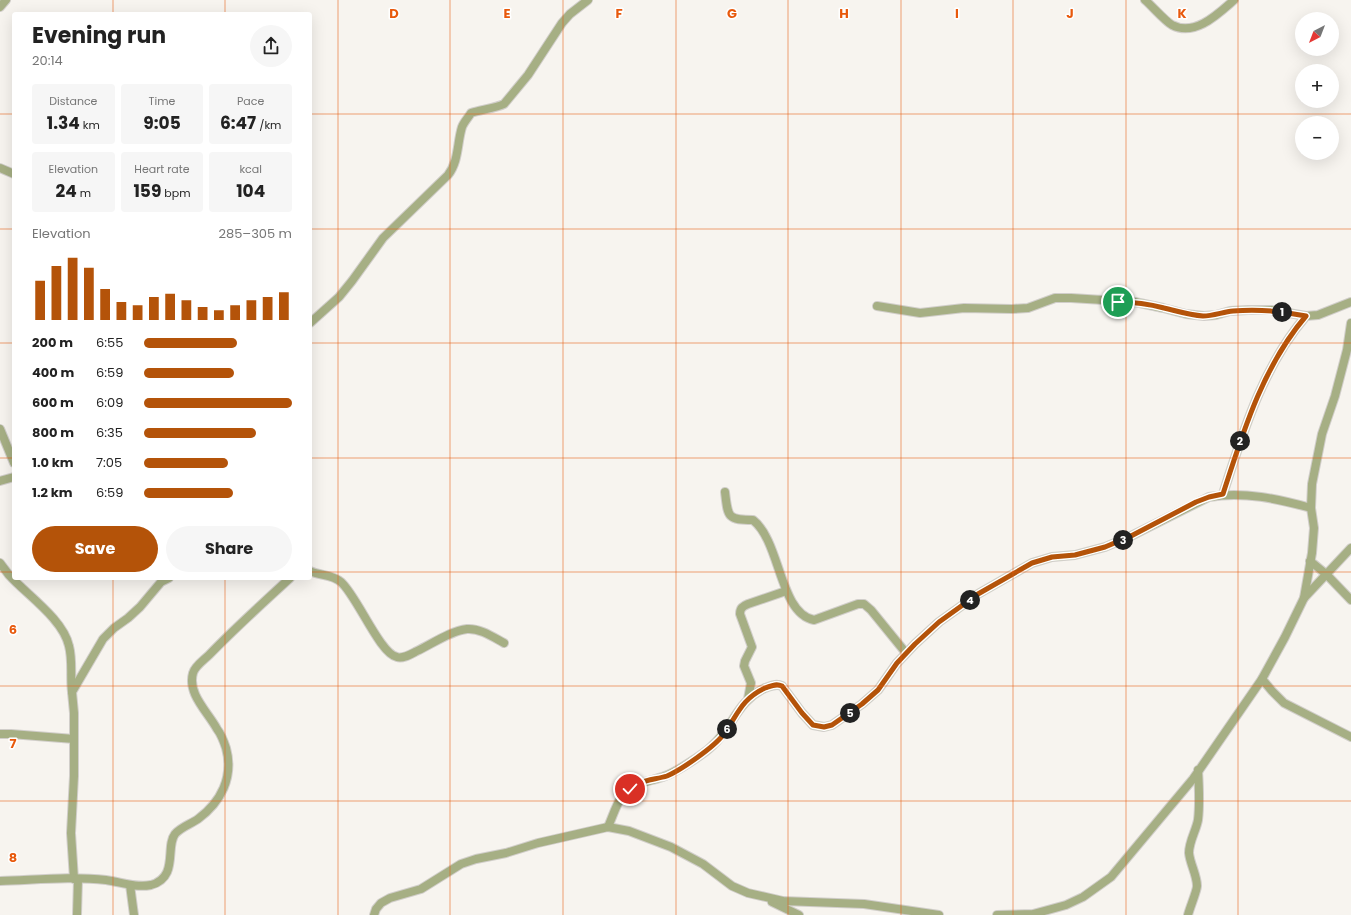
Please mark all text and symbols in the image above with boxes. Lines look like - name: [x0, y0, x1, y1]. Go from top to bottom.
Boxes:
- text: D: [389, 4, 399, 23]
- text: E: [503, 4, 511, 23]
- text: F: [615, 4, 623, 23]
- text: G: [727, 4, 737, 23]
- text: H: [839, 4, 849, 23]
- text: I: [955, 4, 959, 23]
- text: J: [1066, 4, 1074, 23]
- text: K: [1177, 4, 1187, 23]
- north arrow: [1295, 12, 1339, 56]
- map controls: [1295, 12, 1339, 160]
- text: Evening run: [32, 20, 166, 51]
- button: share: [250, 25, 292, 67]
- text: 20:14: [32, 51, 63, 70]
- button: +: [1295, 64, 1339, 108]
- text: Distance: [49, 93, 97, 109]
- text: Time: [149, 93, 175, 109]
- text: Pace: [237, 93, 264, 109]
- text: 1.34: [47, 111, 80, 135]
- text: 9:05: [143, 111, 181, 135]
- text: 6:47: [220, 111, 256, 135]
- button: −: [1295, 116, 1339, 160]
- text: km: [80, 117, 100, 133]
- text: /km: [256, 117, 281, 133]
- text: Elevation: [49, 161, 98, 177]
- text: Heart rate: [134, 161, 190, 177]
- text: kcal: [239, 161, 262, 177]
- text: 24: [56, 179, 77, 203]
- text: 159: [133, 179, 161, 203]
- text: 104: [236, 179, 265, 203]
- text: m: [77, 185, 91, 201]
- text: bpm: [161, 185, 191, 201]
- text: Elevation: [32, 224, 91, 243]
- text: 285–305 m: [219, 224, 292, 243]
- pin: [1101, 285, 1135, 319]
- icon: arrive: [1107, 291, 1129, 313]
- pin: 1: [1272, 302, 1292, 322]
- text: 1: [1280, 304, 1284, 320]
- text: 200 m: [32, 333, 73, 352]
- text: 6:55: [96, 333, 123, 352]
- text: 400 m: [32, 363, 74, 382]
- text: 6:59: [96, 363, 123, 382]
- text: 600 m: [32, 393, 74, 412]
- text: 6:09: [96, 393, 123, 412]
- text: 800 m: [32, 423, 74, 442]
- text: 6:35: [96, 423, 123, 442]
- pin: 2: [1230, 431, 1250, 451]
- text: 2: [1237, 433, 1243, 449]
- text: 1.0 km: [32, 453, 74, 472]
- text: 7:05: [96, 453, 122, 472]
- text: 1.2 km: [32, 483, 73, 502]
- text: 6:59: [96, 483, 123, 502]
- button: Save: [32, 526, 158, 572]
- button: Share: [166, 526, 292, 572]
- pin: 3: [1113, 530, 1133, 550]
- text: 3: [1120, 532, 1126, 548]
- pin: 4: [960, 590, 980, 610]
- text: 4: [966, 592, 974, 608]
- text: 6: [9, 620, 17, 639]
- pin: 5: [840, 703, 860, 723]
- text: 5: [846, 705, 854, 721]
- pin: 6: [717, 719, 737, 739]
- text: 6: [723, 721, 731, 737]
- text: 7: [10, 734, 17, 753]
- pin: [613, 772, 647, 806]
- icon: check: [619, 778, 641, 800]
- text: 8: [9, 848, 17, 867]

